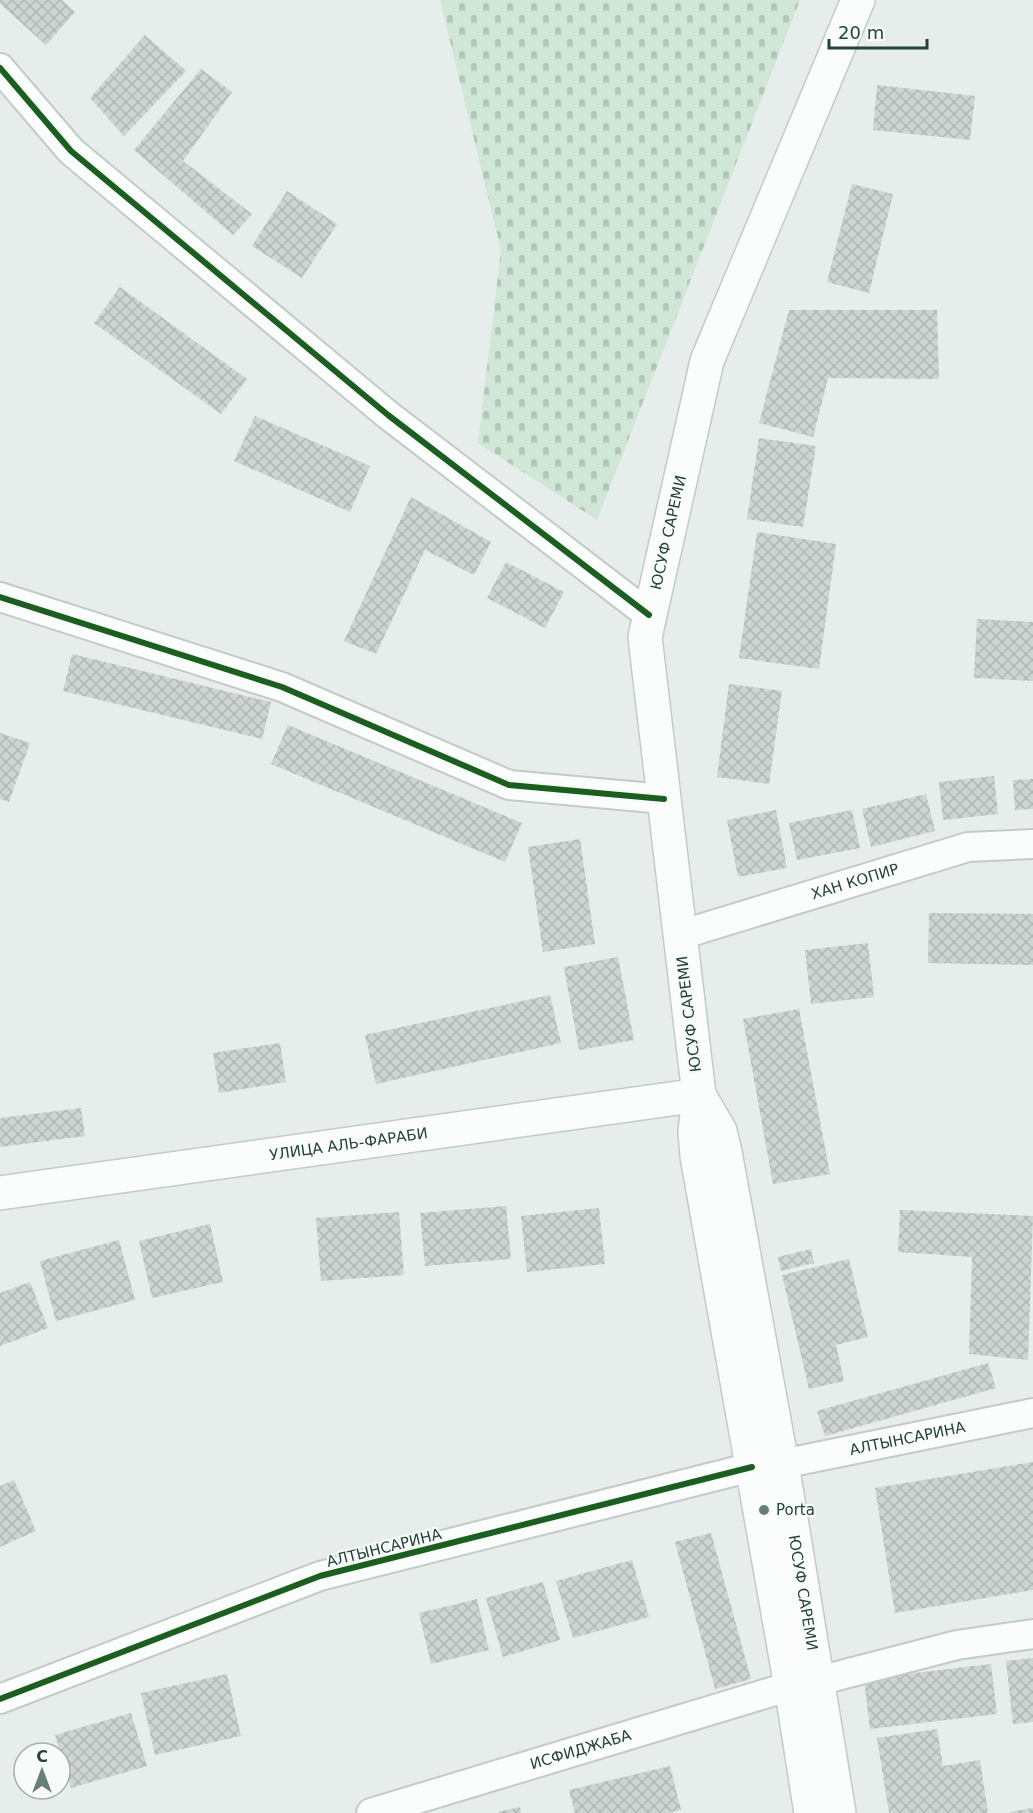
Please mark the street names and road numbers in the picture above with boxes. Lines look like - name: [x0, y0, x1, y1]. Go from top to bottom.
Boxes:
- street label: ЮСУФ САРЕМИ: [647, 474, 690, 592]
- street label: ХАН КОПИР: [809, 860, 901, 903]
- street label: ЮСУФ САРЕМИ: [673, 955, 705, 1073]
- street label: УЛИЦА АЛЬ-ФАРАБИ: [268, 1124, 429, 1164]
- street label: АЛТЫНСАРИНА: [848, 1418, 968, 1459]
- street label: АЛТЫНСАРИНА: [325, 1525, 444, 1571]
- street label: ЮСУФ САРЕМИ: [785, 1534, 821, 1652]
- street label: ИСФИДЖАБА: [528, 1726, 634, 1773]

